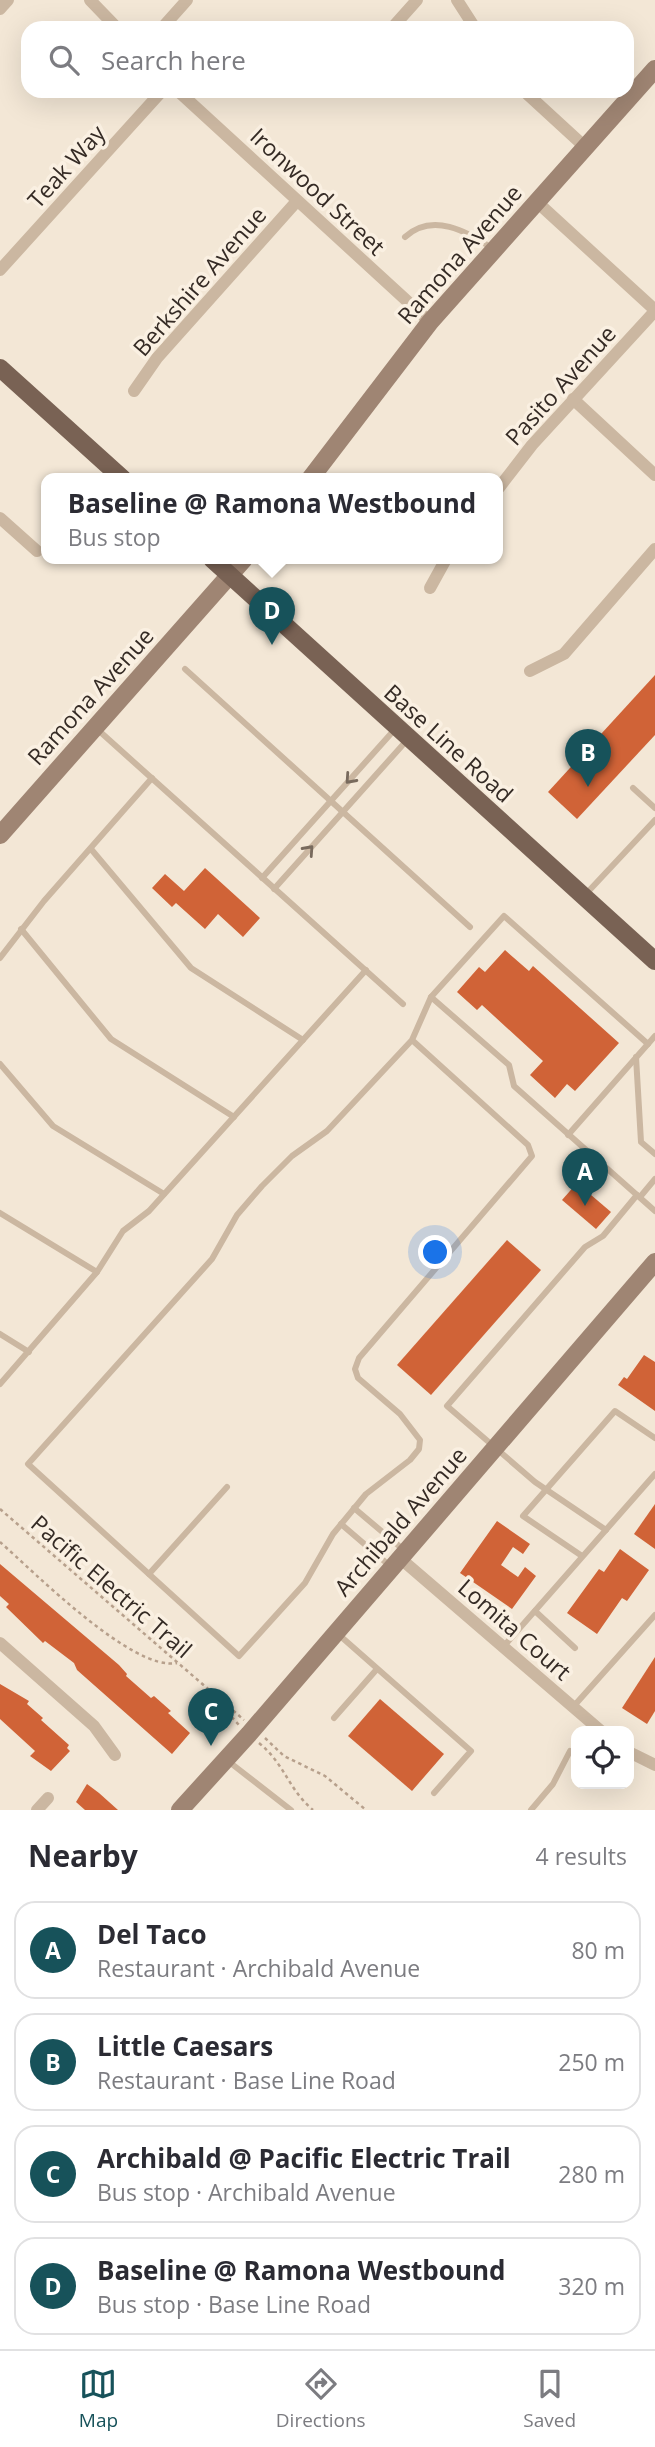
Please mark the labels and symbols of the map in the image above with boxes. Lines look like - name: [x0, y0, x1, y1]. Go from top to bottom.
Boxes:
- street label: Teak Way: [20, 117, 112, 215]
- street label: Ironwood Street: [244, 120, 392, 262]
- street label: Ramona Avenue: [390, 177, 528, 331]
- street label: Berkshire Avenue: [125, 199, 273, 363]
- street label: Pasito Avenue: [497, 318, 623, 452]
- pin: D: [249, 587, 295, 645]
- street label: Ramona Avenue: [20, 620, 160, 772]
- street label: Base Line Road: [378, 677, 520, 809]
- pin: B: [565, 729, 611, 787]
- one-way arrow: [346, 771, 358, 784]
- one-way arrow: [301, 846, 313, 859]
- pin: A: [562, 1148, 608, 1206]
- your location: [418, 1235, 452, 1269]
- street label: Archibald Avenue: [326, 1440, 474, 1602]
- street label: Pacific Electric Trail: [25, 1507, 199, 1665]
- street label: Lomita Court: [452, 1571, 578, 1687]
- pin: C: [188, 1688, 234, 1746]

